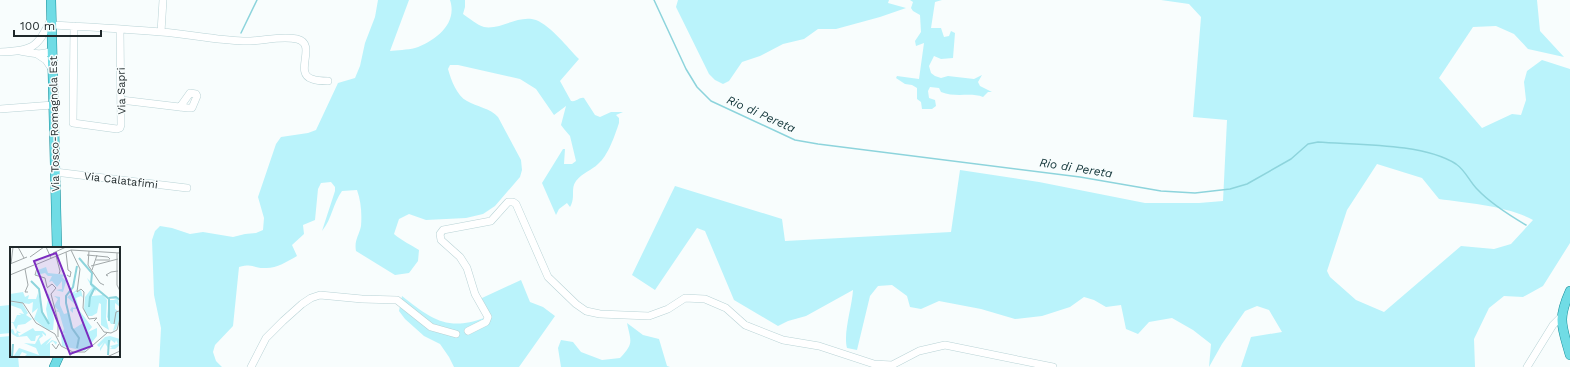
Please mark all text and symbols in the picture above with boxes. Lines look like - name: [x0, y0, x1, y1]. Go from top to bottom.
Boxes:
- scale bar: [14, 12, 101, 38]
- text: 100 m: [20, 19, 55, 33]
- street label: Via Tosco-Romagnola Est: [47, 56, 62, 192]
- street label: Via Sapri: [115, 67, 128, 115]
- water label: Rio di Pereta: [724, 93, 798, 136]
- water label: Rio di Pereta: [1039, 155, 1114, 181]
- street label: Via Calatafimi: [83, 170, 159, 191]
- inset map: [10, 247, 120, 357]

